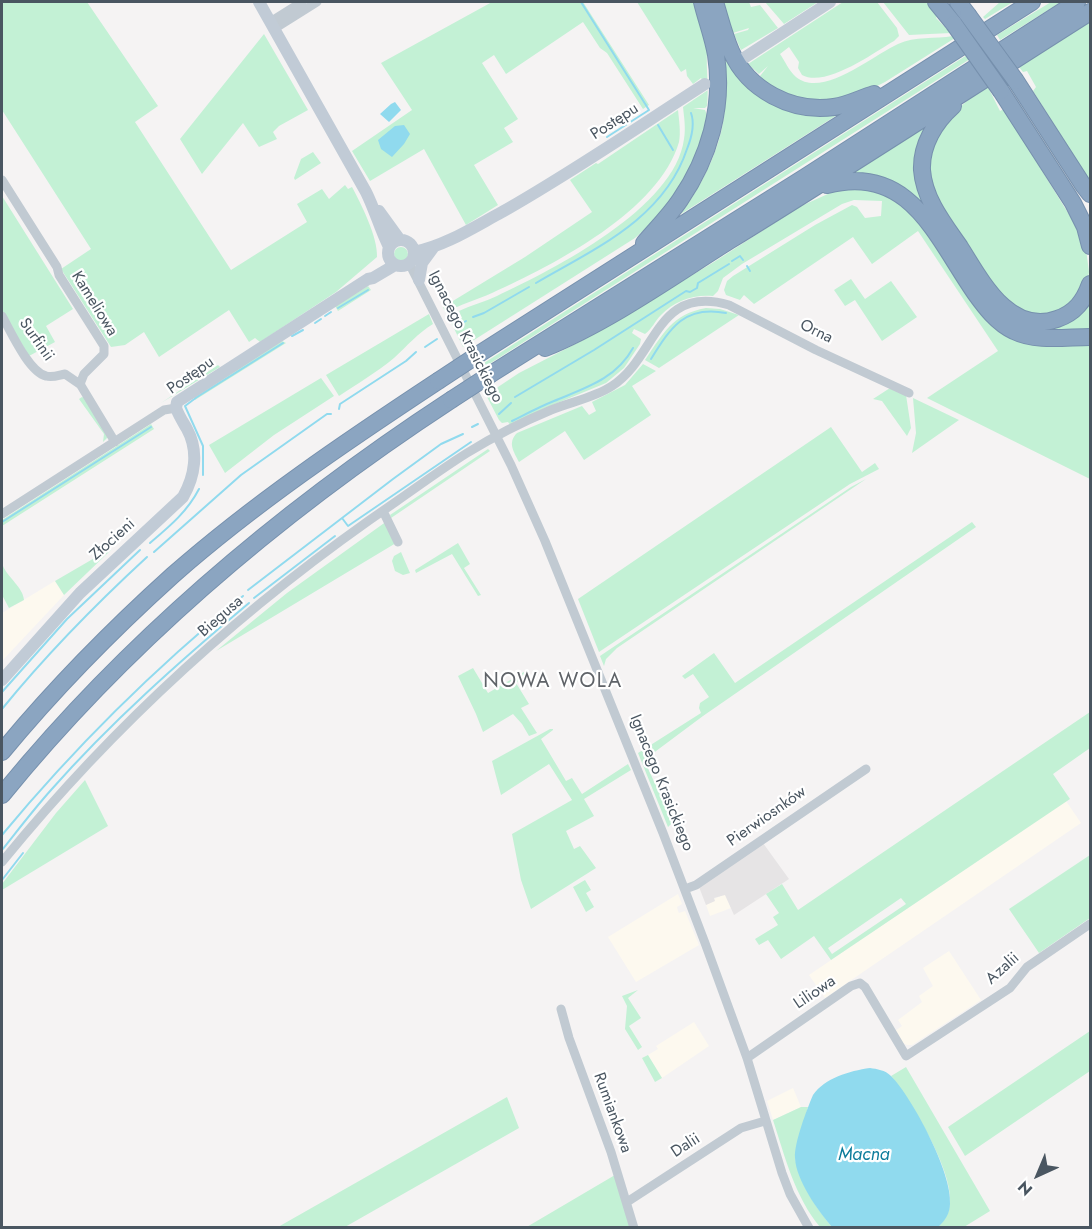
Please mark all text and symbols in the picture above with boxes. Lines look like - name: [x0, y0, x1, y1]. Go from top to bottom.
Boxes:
- street label: Postępu: [588, 99, 642, 145]
- street label: Kameliowa: [67, 268, 121, 340]
- street label: Ignacego Krasickiego: [423, 268, 507, 406]
- street label: Surfinii: [14, 315, 58, 365]
- street label: Orna: [796, 316, 836, 348]
- street label: Postępu: [164, 353, 218, 399]
- street label: Złocieni: [87, 515, 139, 565]
- street label: Biegusa: [195, 592, 247, 642]
- district label: NOWA WOLA: [483, 670, 623, 694]
- street label: Ignacego Krasickiego: [625, 712, 697, 854]
- street label: Pierwiosnków: [724, 783, 810, 851]
- street label: Azalii: [982, 949, 1024, 989]
- street label: Liliowa: [790, 972, 840, 1014]
- street label: Rumiankowa: [589, 1070, 635, 1156]
- street label: Dalii: [668, 1130, 704, 1162]
- water label: Macna: [838, 1145, 890, 1167]
- north arrow: [1008, 1145, 1068, 1205]
- text: N: [1013, 1176, 1038, 1201]

